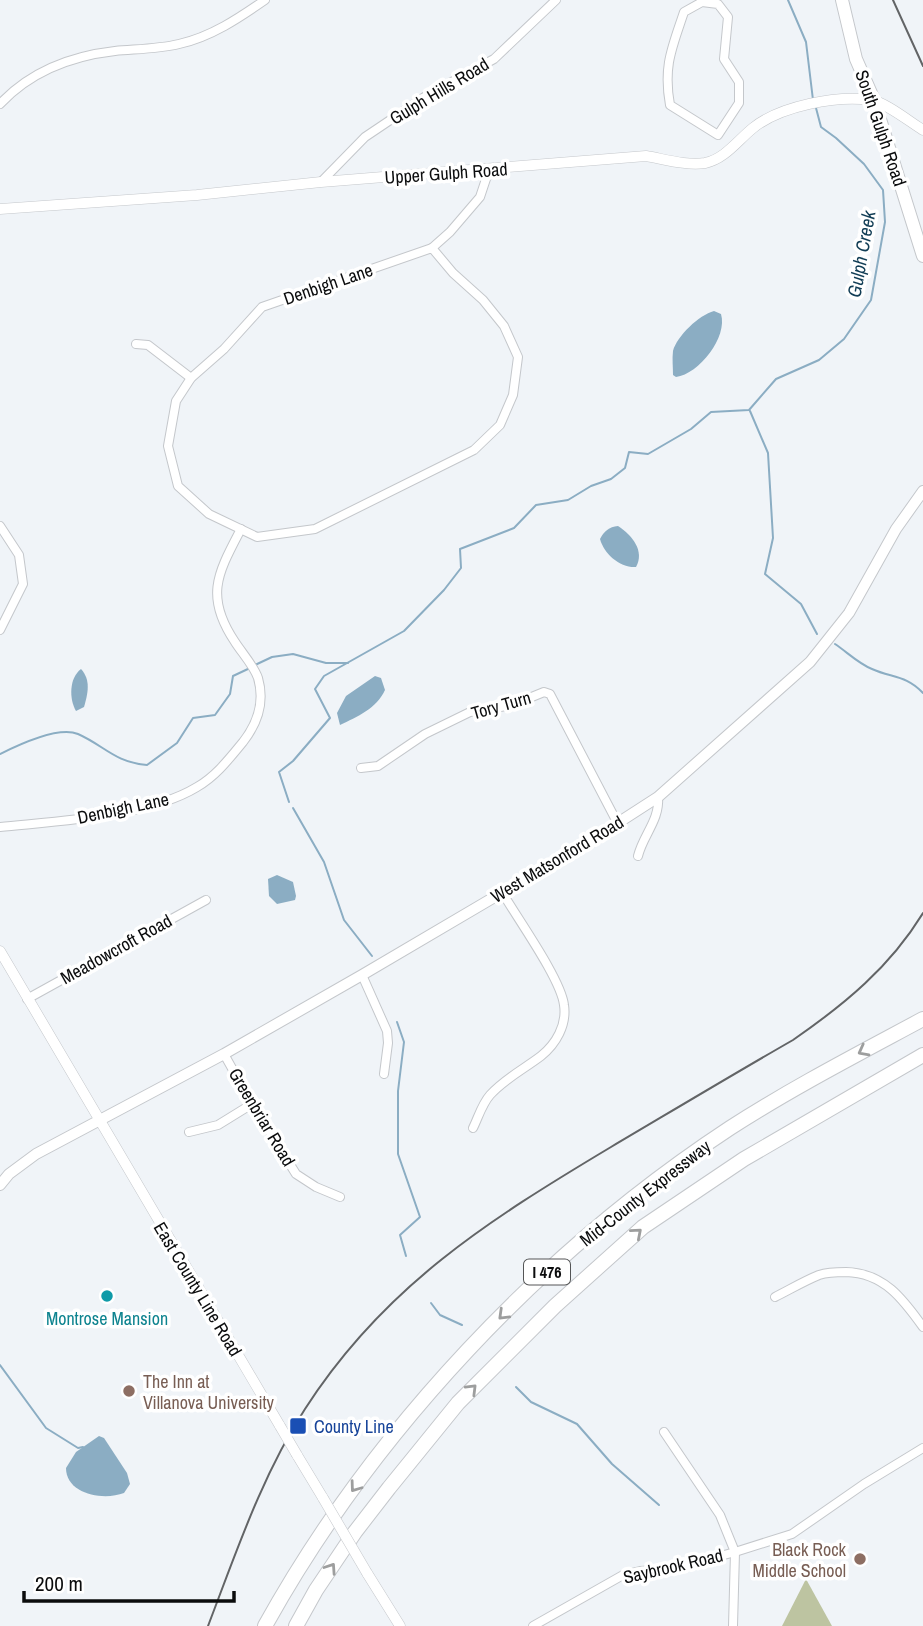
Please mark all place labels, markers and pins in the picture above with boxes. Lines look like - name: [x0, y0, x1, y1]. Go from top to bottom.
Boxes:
- marker: Montrose Mansion: [99, 1288, 115, 1304]
- place label: Montrose Mansion: [46, 1306, 168, 1331]
- place label: The Inn at Villanova University: [143, 1369, 275, 1415]
- marker: The Inn at Villanova University: [121, 1383, 137, 1399]
- place label: County Line: [314, 1414, 394, 1439]
- marker: County Line: [288, 1416, 308, 1436]
- place label: Black Rock Middle School: [752, 1537, 847, 1583]
- marker: Black Rock Middle School: [852, 1551, 868, 1567]

